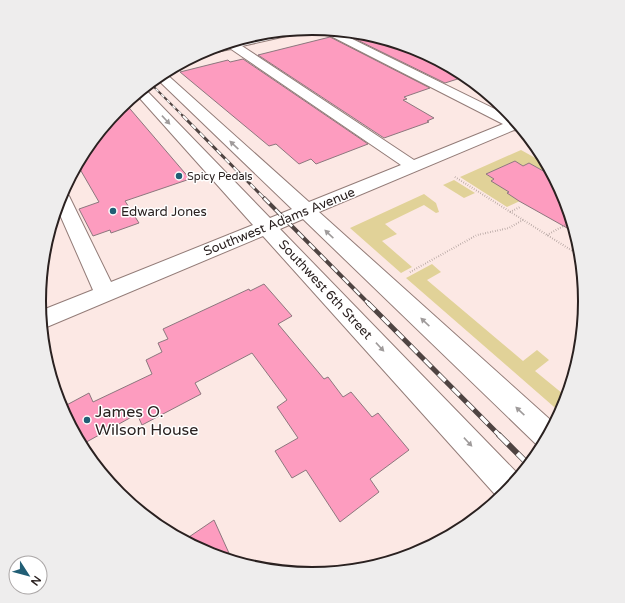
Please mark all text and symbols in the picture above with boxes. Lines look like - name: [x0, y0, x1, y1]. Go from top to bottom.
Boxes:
- one-way arrow: [162, 115, 171, 125]
- one-way arrow: [230, 141, 239, 150]
- place label: Spicy Pedals: [187, 170, 253, 183]
- marker: Spicy Pedals: [174, 171, 184, 181]
- street label: Southwest Adams Avenue: [201, 184, 357, 260]
- place label: Edward Jones: [121, 204, 207, 220]
- marker: Edward Jones: [108, 206, 118, 216]
- one-way arrow: [324, 229, 334, 239]
- street label: Southwest 6th Street: [275, 237, 376, 343]
- one-way arrow: [419, 318, 430, 327]
- one-way arrow: [375, 342, 385, 352]
- place label: James O. Wilson House: [95, 402, 198, 440]
- one-way arrow: [515, 406, 525, 415]
- marker: James O. Wilson House: [82, 415, 92, 425]
- one-way arrow: [464, 437, 473, 448]
- north arrow: [8, 555, 48, 595]
- text: N: [28, 573, 44, 588]

